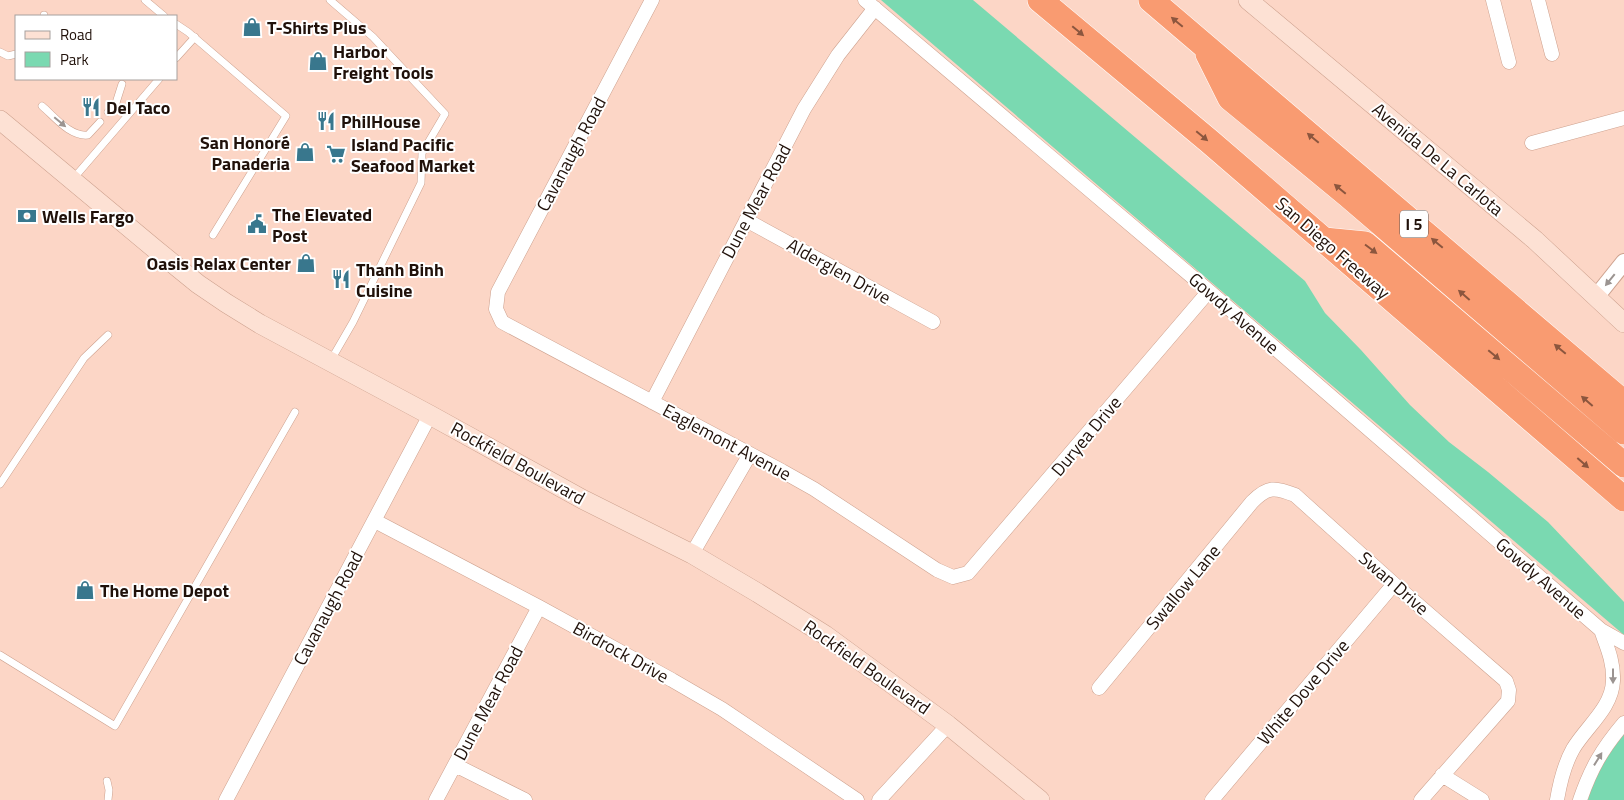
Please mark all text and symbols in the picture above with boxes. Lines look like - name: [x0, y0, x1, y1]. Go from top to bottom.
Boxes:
- place label: T-Shirts Plus: [267, 14, 366, 41]
- legend: [15, 15, 178, 80]
- shop icon: T-Shirts Plus: [241, 16, 263, 38]
- one-way arrow: [1171, 17, 1184, 28]
- text: Road: [60, 23, 92, 46]
- one-way arrow: [1071, 26, 1084, 37]
- place label: Harbor Freight Tools: [333, 38, 434, 86]
- text: Park: [60, 48, 89, 71]
- shop icon: Harbor Freight Tools: [307, 50, 329, 72]
- street label: Cavanaugh Road: [529, 92, 613, 216]
- place label: Del Taco: [106, 94, 170, 121]
- restaurant icon: Del Taco: [80, 96, 102, 118]
- street label: Avenida De La Carlota: [1366, 96, 1510, 222]
- place label: PhilHouse: [341, 108, 420, 135]
- restaurant icon: PhilHouse: [315, 110, 337, 132]
- one-way arrow: [54, 117, 67, 128]
- place label: San Honoré Panaderia: [200, 129, 290, 177]
- one-way arrow: [1196, 130, 1209, 141]
- place label: Island Pacific Seafood Market: [351, 131, 475, 179]
- one-way arrow: [1307, 133, 1319, 144]
- street label: Dune Mear Road: [714, 139, 798, 263]
- shop icon: San Honoré Panaderia: [294, 141, 316, 163]
- supermarket icon: Island Pacific Seafood Market: [325, 143, 347, 165]
- one-way arrow: [1334, 184, 1347, 195]
- street label: San Diego Freeway: [1270, 190, 1397, 306]
- place label: The Elevated Post: [272, 201, 372, 249]
- place label: Wells Fargo: [42, 203, 134, 230]
- bank icon: Wells Fargo: [16, 205, 38, 227]
- road number: I 5: [1400, 210, 1428, 238]
- public building icon: The Elevated Post: [246, 213, 268, 235]
- street label: Alderglen Drive: [782, 231, 896, 311]
- one-way arrow: [1430, 238, 1443, 249]
- one-way arrow: [1364, 244, 1377, 254]
- place label: Oasis Relax Center: [147, 250, 291, 277]
- shop icon: Oasis Relax Center: [295, 252, 317, 274]
- place label: Thanh Binh Cuisine: [356, 256, 444, 304]
- street label: Gowdy Avenue: [1183, 266, 1285, 360]
- restaurant icon: Thanh Binh Cuisine: [330, 268, 352, 290]
- one-way arrow: [1604, 273, 1615, 286]
- one-way arrow: [1458, 289, 1470, 301]
- one-way arrow: [1554, 343, 1567, 354]
- one-way arrow: [1487, 349, 1500, 360]
- street label: Duryea Drive: [1044, 390, 1128, 482]
- one-way arrow: [1581, 395, 1594, 406]
- street label: Eaglemont Avenue: [658, 397, 796, 487]
- street label: Rockfield Boulevard: [446, 415, 590, 511]
- one-way arrow: [1576, 458, 1589, 469]
- street label: Gowdy Avenue: [1490, 531, 1592, 625]
- street label: Swallow Lane: [1139, 538, 1227, 636]
- street label: Swan Drive: [1353, 545, 1435, 621]
- street label: Cavanaugh Road: [286, 546, 370, 670]
- place label: The Home Depot: [100, 577, 229, 604]
- shop icon: The Home Depot: [74, 579, 96, 601]
- street label: Rockfield Boulevard: [798, 613, 936, 721]
- street label: Birdrock Drive: [568, 615, 674, 689]
- street label: White Dove Drive: [1251, 633, 1355, 751]
- street label: Dune Mear Road: [446, 641, 530, 765]
- one-way arrow: [1609, 669, 1617, 685]
- one-way arrow: [1593, 752, 1602, 766]

